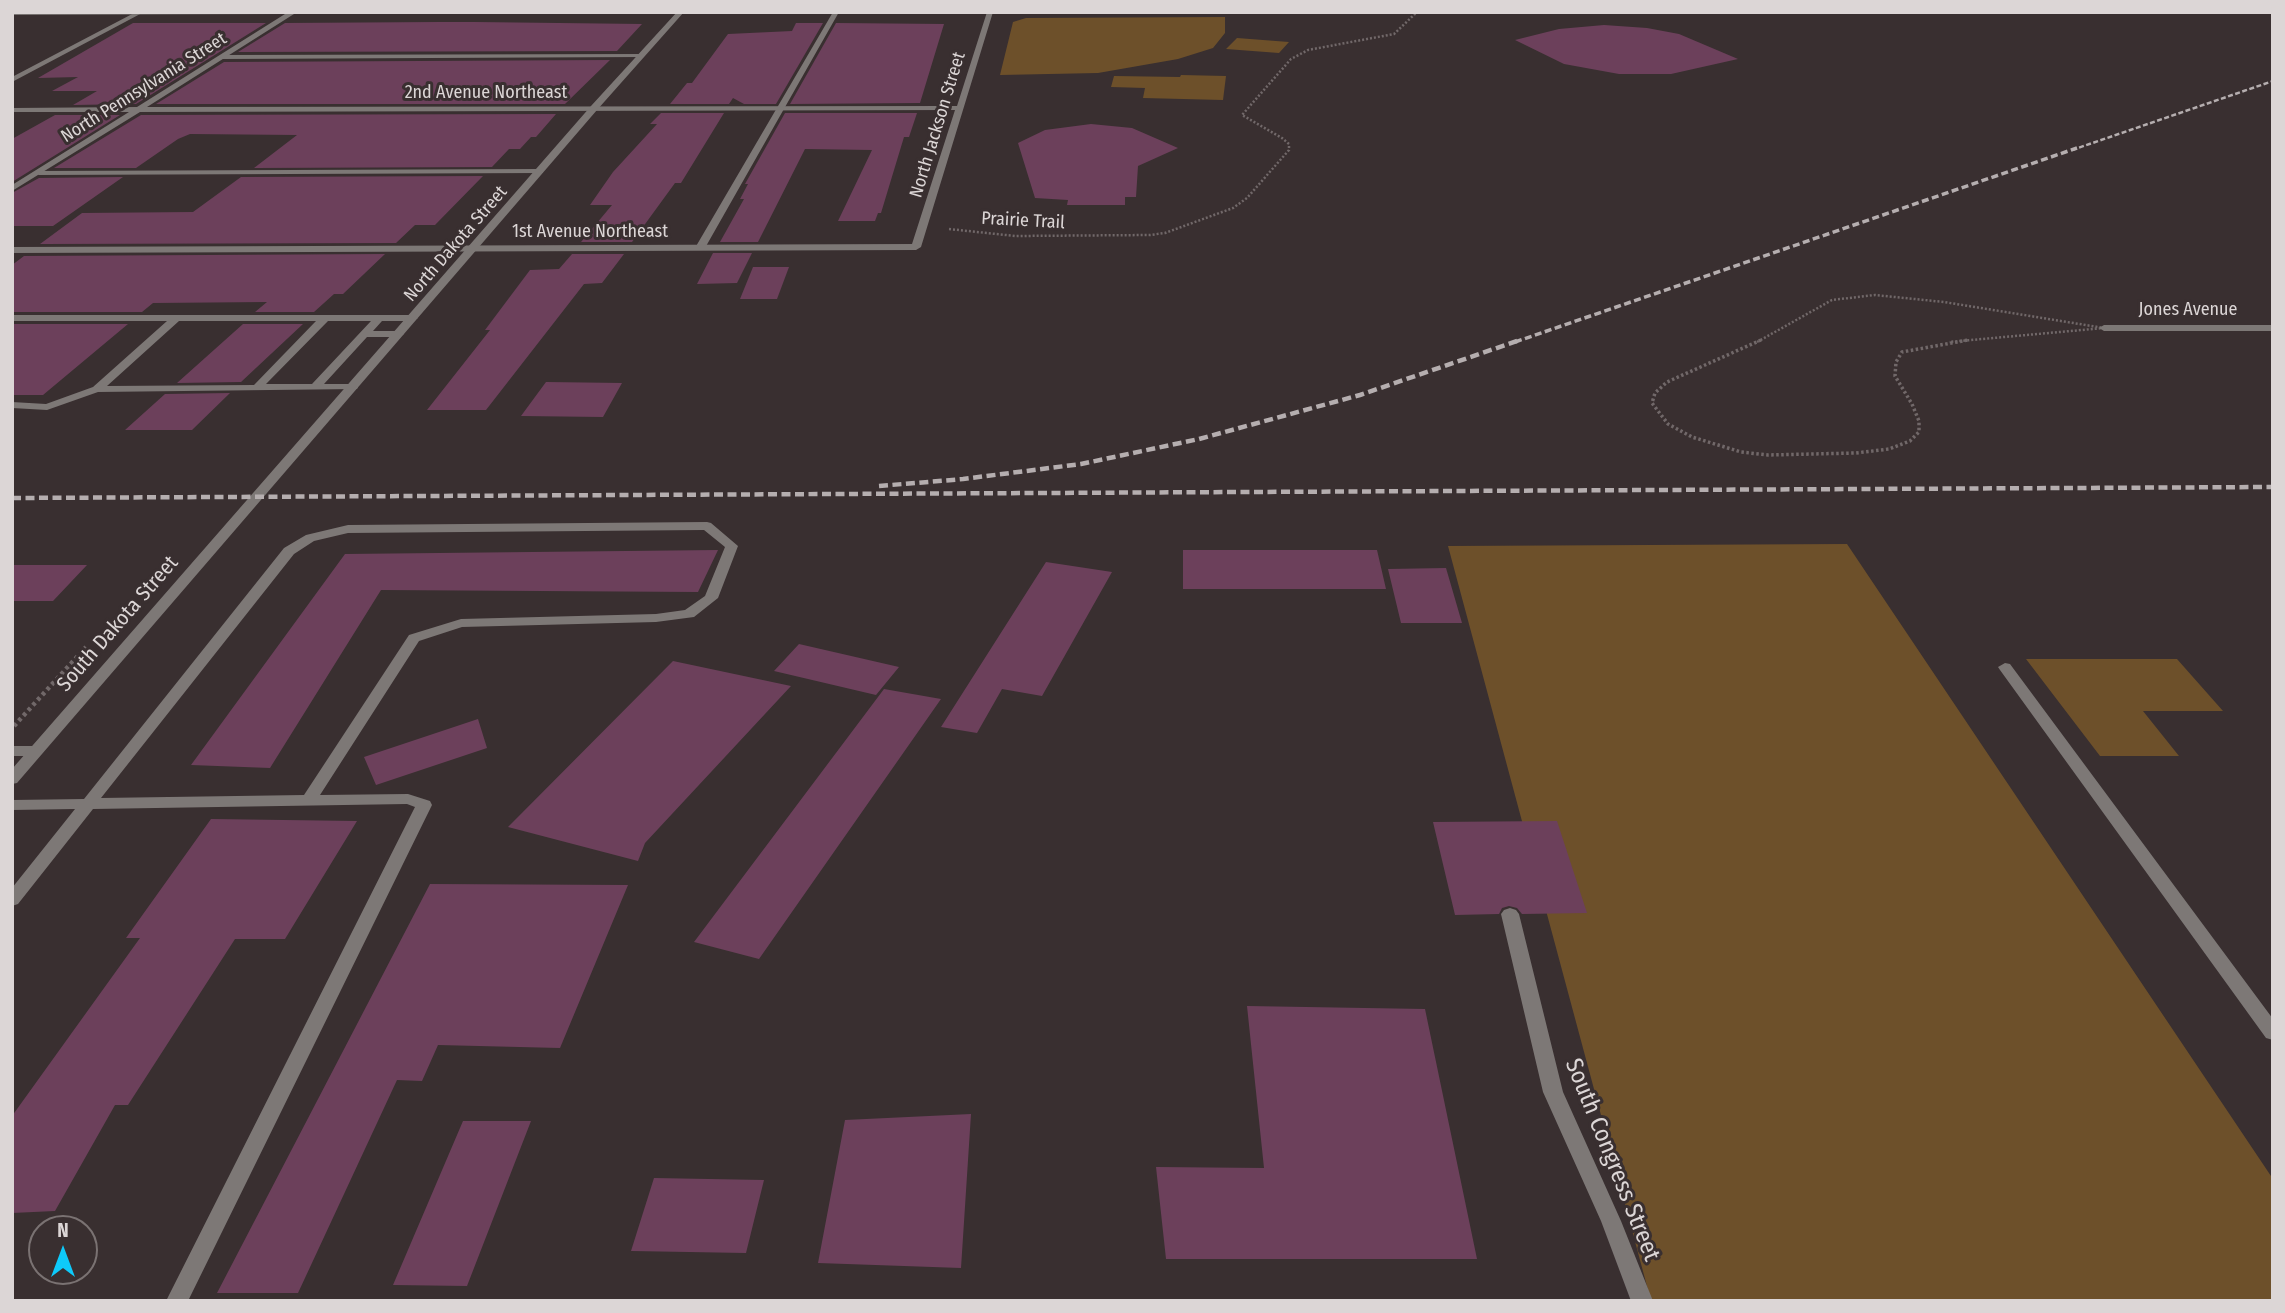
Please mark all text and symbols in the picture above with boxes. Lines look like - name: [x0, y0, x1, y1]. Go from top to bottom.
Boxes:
- street label: North Pennsylvania Street: [57, 28, 231, 148]
- street label: North Jackson Street: [906, 50, 970, 200]
- street label: 2nd Avenue Northeast: [405, 82, 567, 104]
- street label: North Dakota Street: [400, 182, 512, 306]
- street label: Prairie Trail: [981, 208, 1065, 234]
- street label: 1st Avenue Northeast: [512, 221, 668, 243]
- street label: Jones Avenue: [2139, 299, 2237, 321]
- street label: South Dakota Street: [52, 551, 184, 697]
- street label: South Congress Street: [1558, 1054, 1666, 1266]
- north arrow: [28, 1215, 98, 1285]
- text: N: [57, 1219, 69, 1242]

